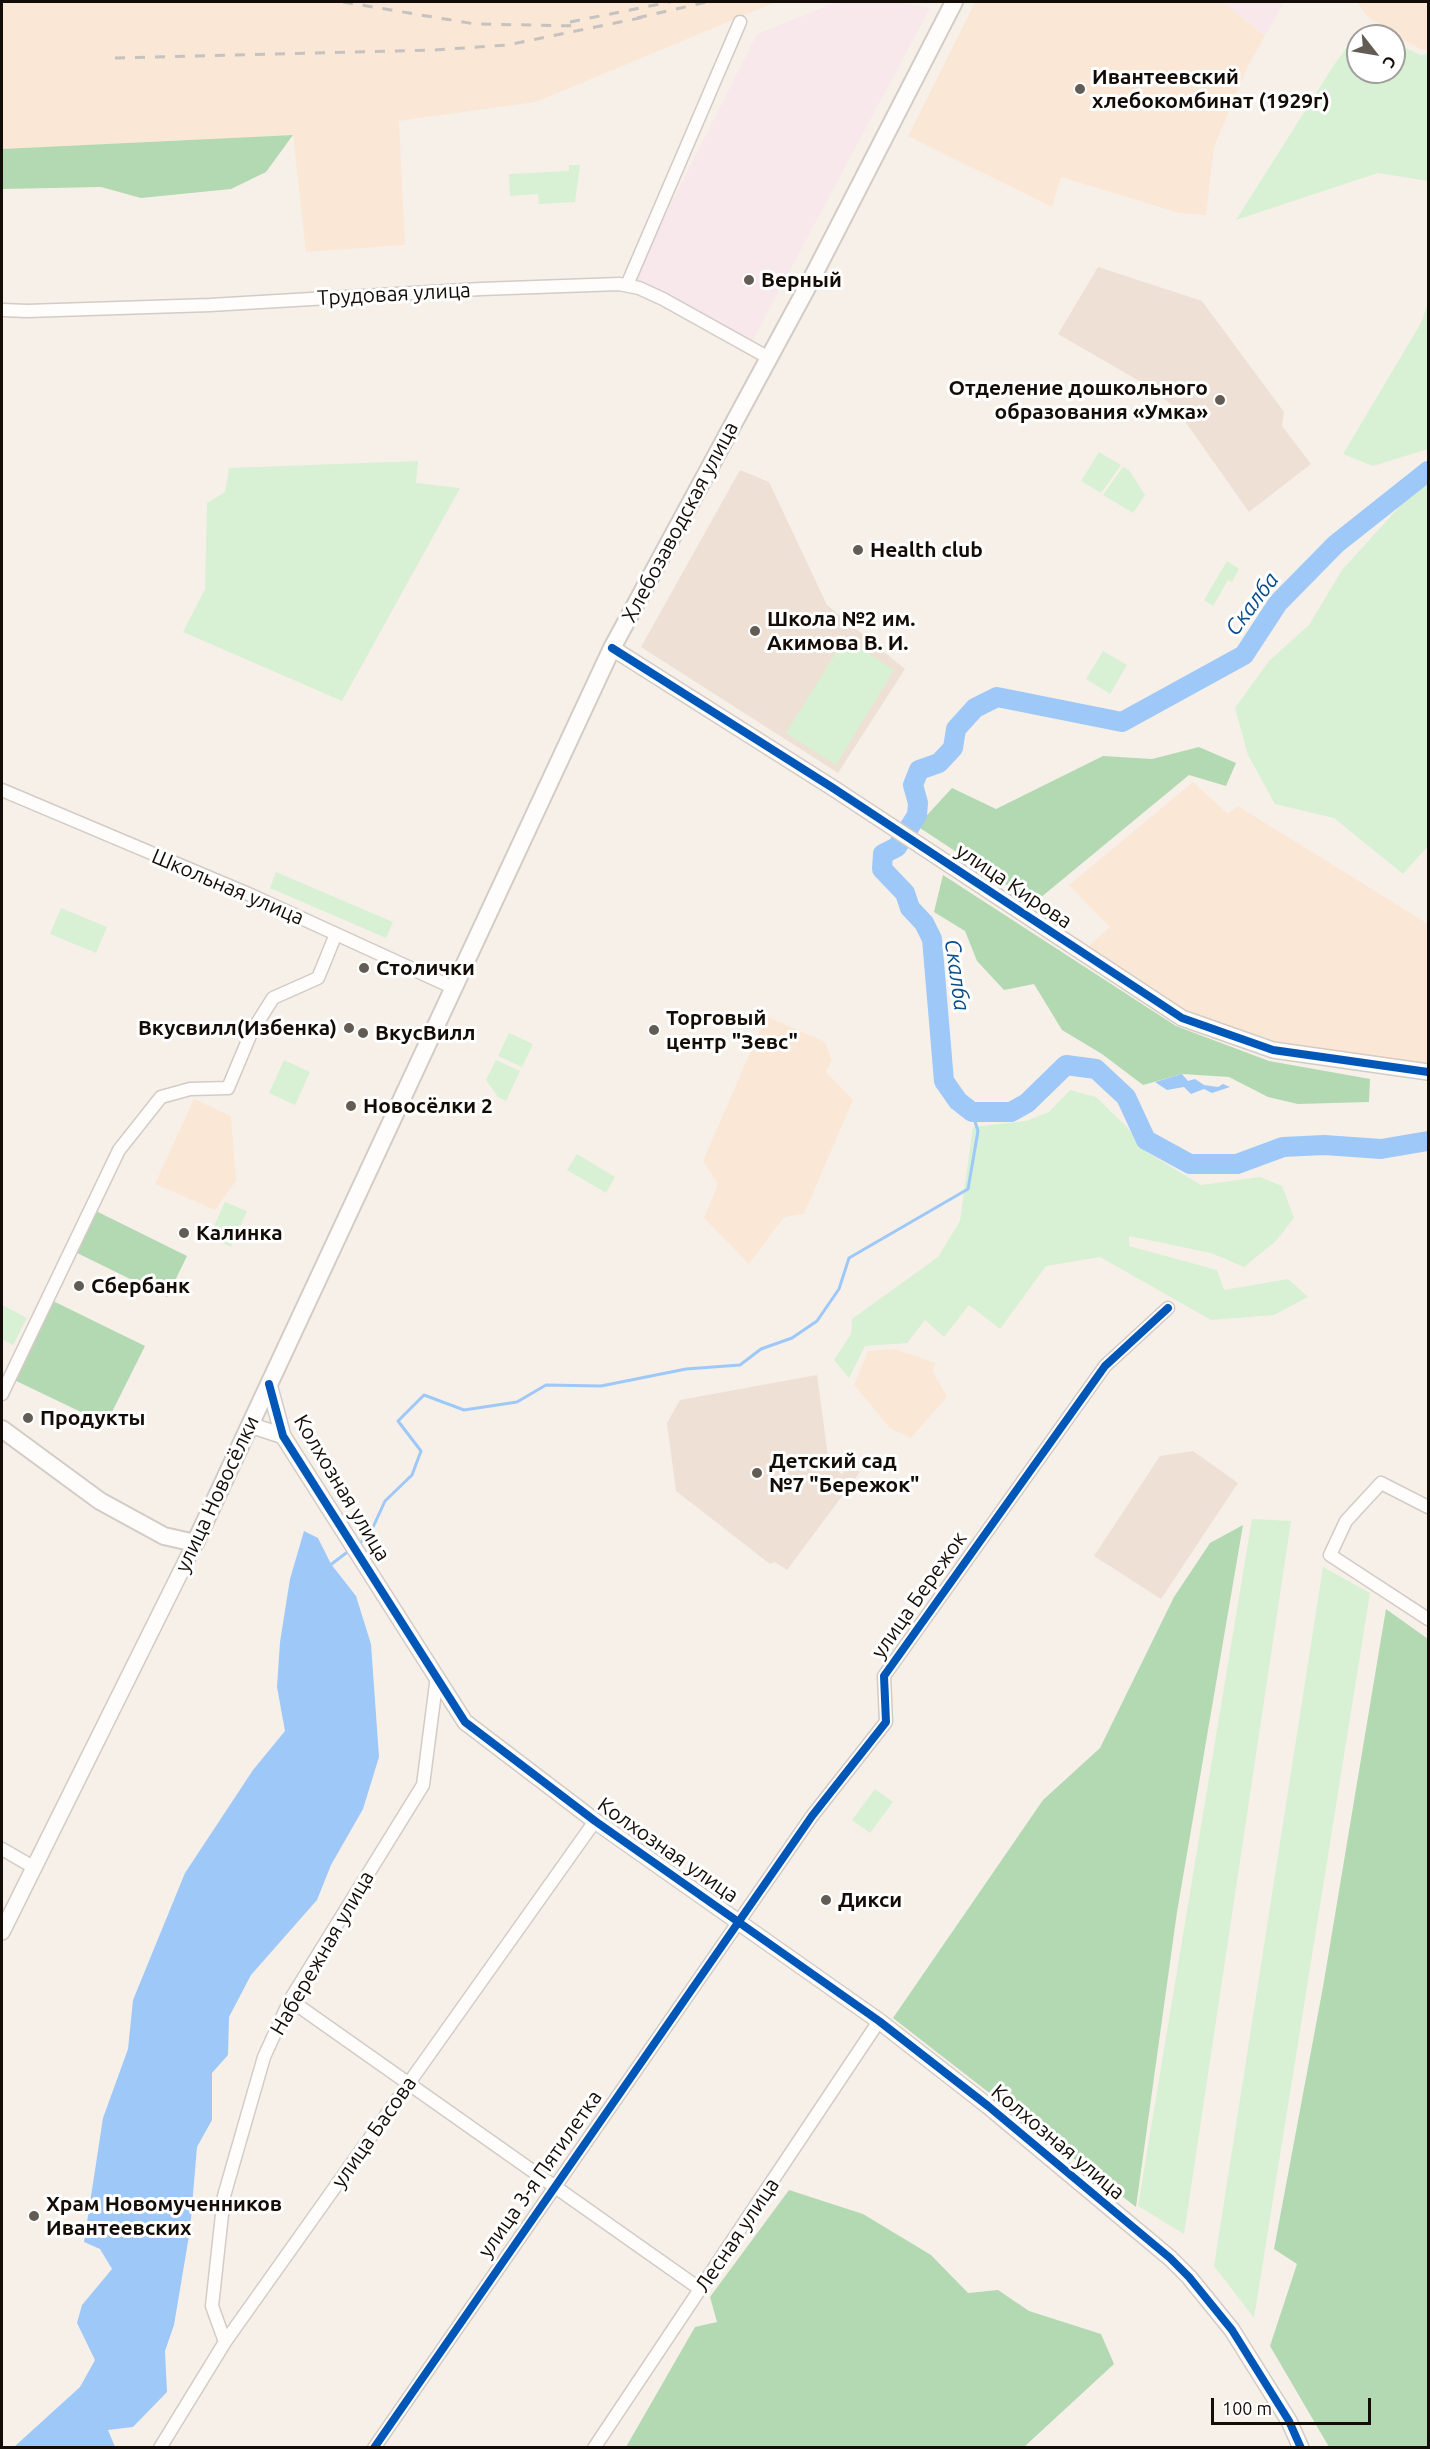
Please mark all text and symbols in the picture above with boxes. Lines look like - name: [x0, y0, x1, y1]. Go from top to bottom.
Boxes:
- north arrow: [1346, 24, 1406, 84]
- text: С: [1379, 53, 1400, 71]
- place label: Ивантеевский хлебокомбинат (1929г): [1092, 64, 1330, 114]
- marker: Ивантеевский хлебокомбинат (1929г): [1073, 82, 1087, 96]
- place label: Верный: [761, 267, 842, 293]
- marker: Верный: [742, 273, 756, 287]
- street label: Трудовая улица: [317, 277, 471, 311]
- place label: Отделение дошкольного образования «Умка»: [949, 375, 1208, 425]
- marker: Отделение дошкольного образования «Умка»: [1213, 393, 1227, 407]
- street label: Хлебозаводская улица: [616, 417, 744, 627]
- place label: Health club: [870, 537, 983, 563]
- marker: Health club: [851, 543, 865, 557]
- water label: Скалба: [1220, 567, 1284, 641]
- place label: Школа №2 им. Акимова В. И.: [767, 606, 915, 656]
- marker: Школа №2 им. Акимова В. И.: [748, 624, 762, 638]
- street label: улица Кирова: [951, 838, 1077, 934]
- street label: Школьная улица: [148, 844, 308, 930]
- water label: Скалба: [939, 937, 975, 1013]
- place label: Столички: [376, 955, 475, 981]
- marker: Столички: [357, 961, 371, 975]
- place label: Торговый центр "Зевс": [666, 1005, 798, 1055]
- place label: Вкусвилл(Избенка): [138, 1015, 337, 1041]
- place label: ВкусВилл: [375, 1020, 475, 1046]
- marker: Вкусвилл(Избенка): [342, 1021, 356, 1035]
- marker: Торговый центр "Зевс": [647, 1023, 661, 1037]
- marker: ВкусВилл: [356, 1026, 370, 1040]
- place label: Новосёлки 2: [363, 1093, 493, 1119]
- marker: Новосёлки 2: [344, 1099, 358, 1113]
- place label: Калинка: [196, 1220, 283, 1246]
- marker: Калинка: [177, 1226, 191, 1240]
- place label: Сбербанк: [91, 1273, 190, 1299]
- marker: Сбербанк: [72, 1279, 86, 1293]
- place label: Продукты: [40, 1405, 145, 1431]
- street label: Колхозная улица: [288, 1410, 396, 1566]
- marker: Продукты: [21, 1411, 35, 1425]
- street label: улица Новосёлки: [170, 1412, 264, 1576]
- place label: Детский сад №7 "Бережок": [769, 1448, 920, 1498]
- marker: Детский сад №7 "Бережок": [750, 1466, 764, 1480]
- street label: улица Бережок: [866, 1527, 972, 1663]
- street label: Колхозная улица: [593, 1792, 743, 1908]
- street label: Набережная улица: [265, 1866, 379, 2040]
- place label: Дикси: [838, 1887, 902, 1913]
- marker: Дикси: [819, 1893, 833, 1907]
- street label: улица Басова: [326, 2071, 422, 2193]
- street label: Колхозная улица: [986, 2079, 1130, 2205]
- street label: улица 3-я Пятилетка: [473, 2085, 607, 2263]
- street label: Лесная улица: [689, 2173, 785, 2297]
- place label: Храм Новомученников Ивантеевских: [46, 2191, 282, 2241]
- marker: Храм Новомученников Ивантеевских: [27, 2209, 41, 2223]
- scale bar: [1214, 2386, 1374, 2424]
- text: 100 m: [1222, 2398, 1272, 2418]

